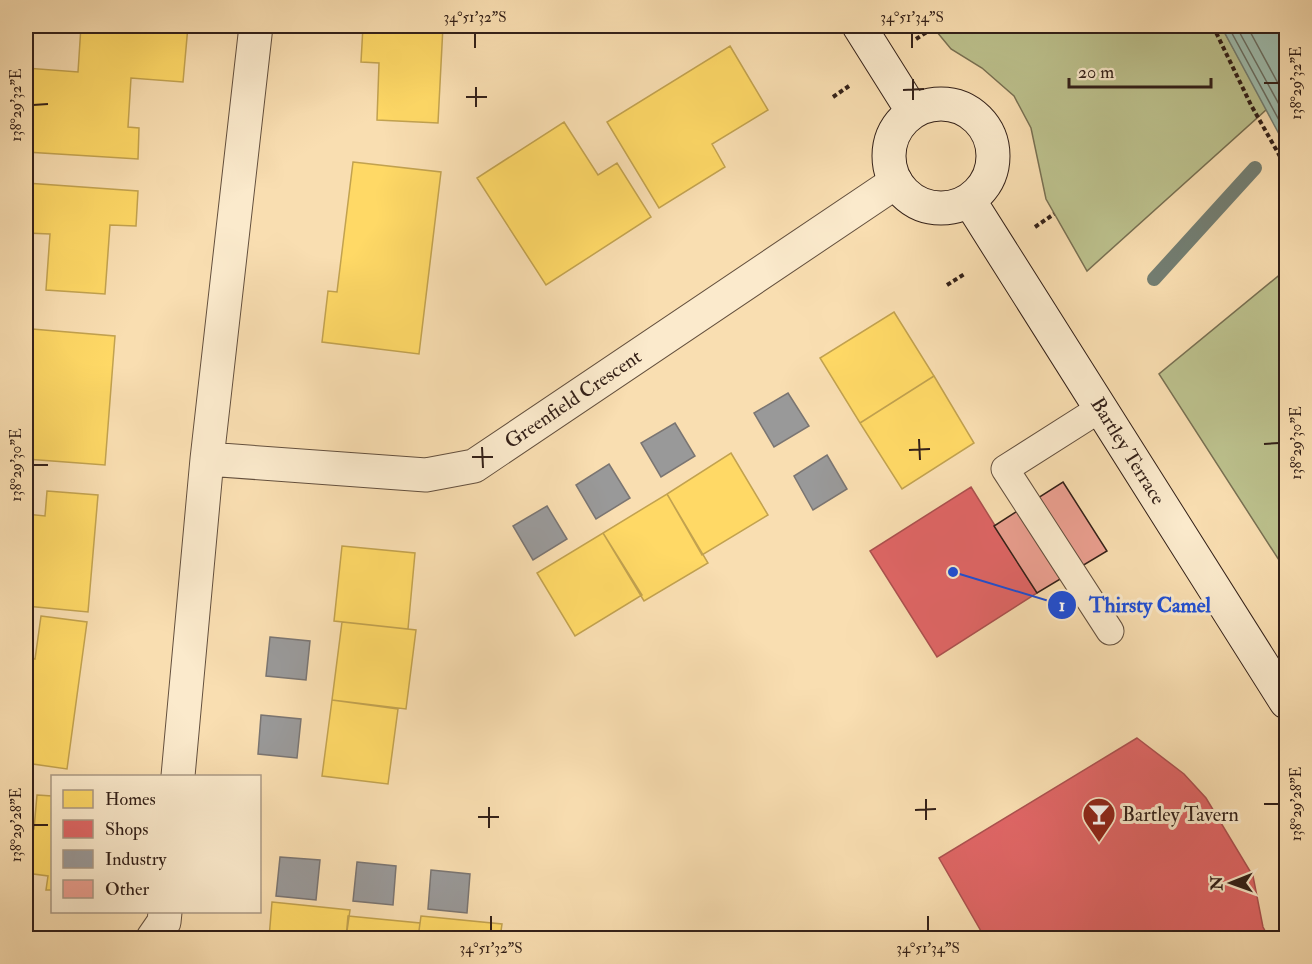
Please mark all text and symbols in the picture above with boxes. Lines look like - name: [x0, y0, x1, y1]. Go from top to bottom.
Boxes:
- text: 34°51'32"S: [443, 8, 507, 27]
- text: 34°51'34"S: [880, 8, 944, 27]
- text: 138°29'32"E: [1287, 46, 1306, 120]
- scale bar: [1069, 51, 1212, 89]
- text: 20 m: [1078, 61, 1114, 84]
- text: 138°29'32"E: [7, 68, 26, 142]
- street label: Greenfield Crescent: [500, 344, 647, 454]
- street label: Bartley Terrace: [1085, 393, 1171, 509]
- text: 138°29'30"E: [1287, 406, 1306, 480]
- text: 138°29'30"E: [7, 428, 26, 502]
- callout: Thirsty Camel: [1047, 585, 1223, 624]
- text: Thirsty Camel: [1088, 592, 1212, 619]
- text: 1: [1059, 594, 1065, 617]
- text: 138°29'28"E: [1287, 767, 1306, 841]
- legend: [51, 775, 261, 913]
- text: 138°29'28"E: [7, 788, 26, 862]
- text: Homes: [105, 788, 156, 811]
- bar icon: Bartley Tavern: [1081, 796, 1117, 843]
- place label: Bartley Tavern: [1122, 802, 1239, 827]
- text: Shops: [105, 818, 148, 841]
- text: Industry: [105, 848, 167, 871]
- north arrow: [1201, 853, 1261, 913]
- text: N: [1207, 875, 1227, 892]
- text: Other: [105, 878, 149, 901]
- text: 34°51'32"S: [459, 939, 523, 958]
- text: 34°51'34"S: [896, 939, 960, 958]

